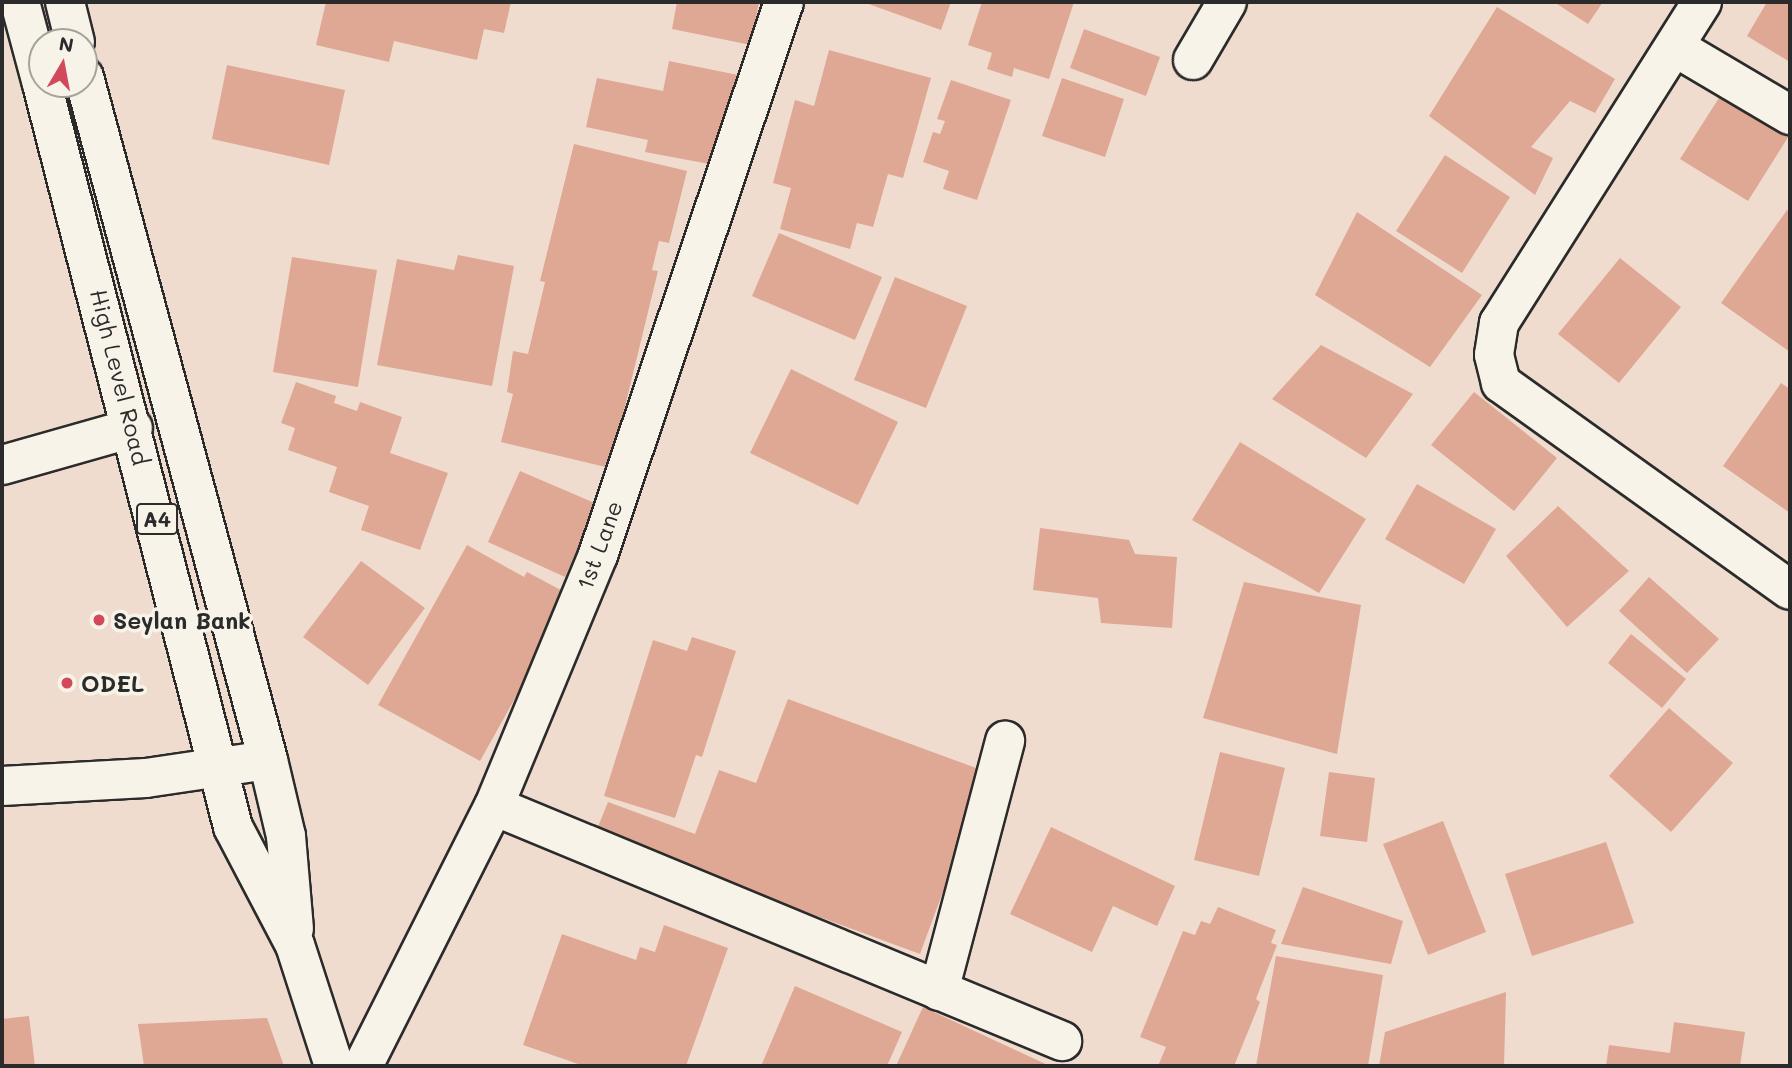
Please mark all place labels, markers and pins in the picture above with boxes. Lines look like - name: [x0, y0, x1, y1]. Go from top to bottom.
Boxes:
- place label: Seylan Bank: [113, 606, 251, 634]
- marker: Seylan Bank: [91, 612, 107, 628]
- place label: ODEL: [81, 669, 144, 697]
- marker: ODEL: [59, 675, 75, 691]

